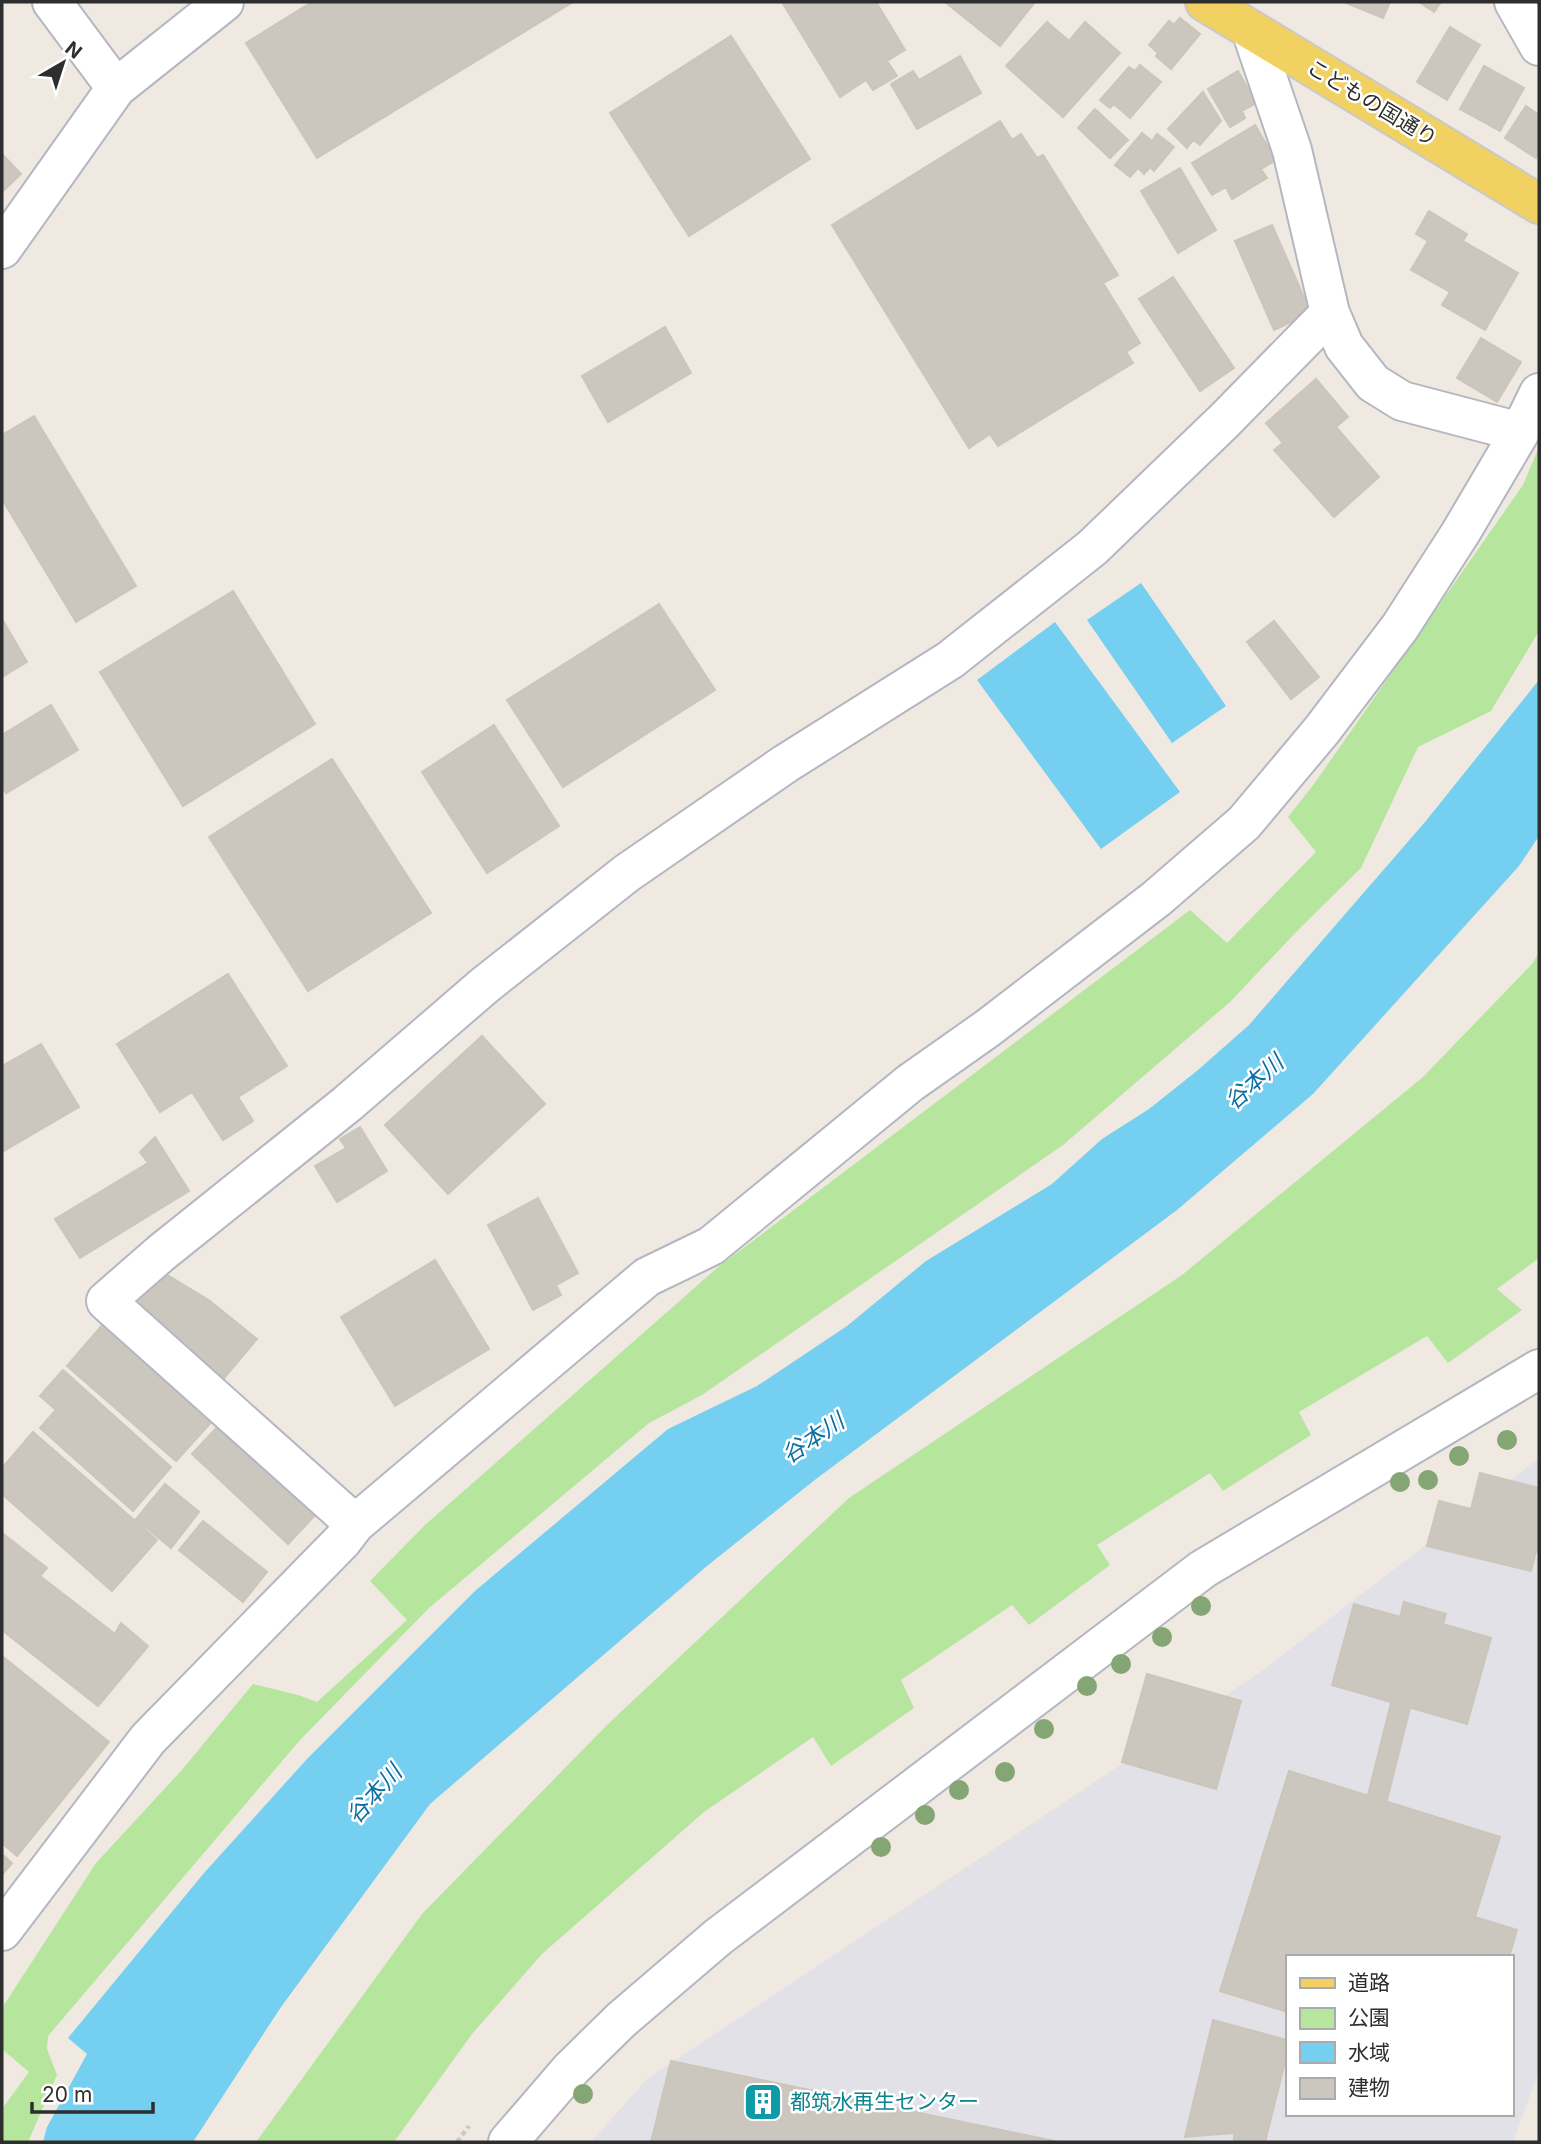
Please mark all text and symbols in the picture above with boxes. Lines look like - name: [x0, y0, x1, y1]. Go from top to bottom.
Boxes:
- north arrow: [28, 28, 98, 98]
- text: N: [61, 37, 86, 64]
- street label: こどもの国通り: [1303, 54, 1442, 151]
- water label: 谷本川: [1219, 1047, 1291, 1115]
- water label: 谷本川: [777, 1405, 852, 1469]
- water label: 谷本川: [341, 1757, 409, 1829]
- legend: [1286, 1955, 1513, 2116]
- text: 道路: [1348, 1970, 1390, 1995]
- text: 公園: [1348, 2005, 1390, 2030]
- text: 水域: [1348, 2040, 1390, 2065]
- scale bar: [32, 2070, 152, 2114]
- text: 建物: [1348, 2075, 1390, 2100]
- building icon: 都筑水再生センター: [742, 2081, 784, 2123]
- text: 20 m: [42, 2082, 92, 2107]
- place label: 都筑水再生センター: [790, 2089, 979, 2114]

